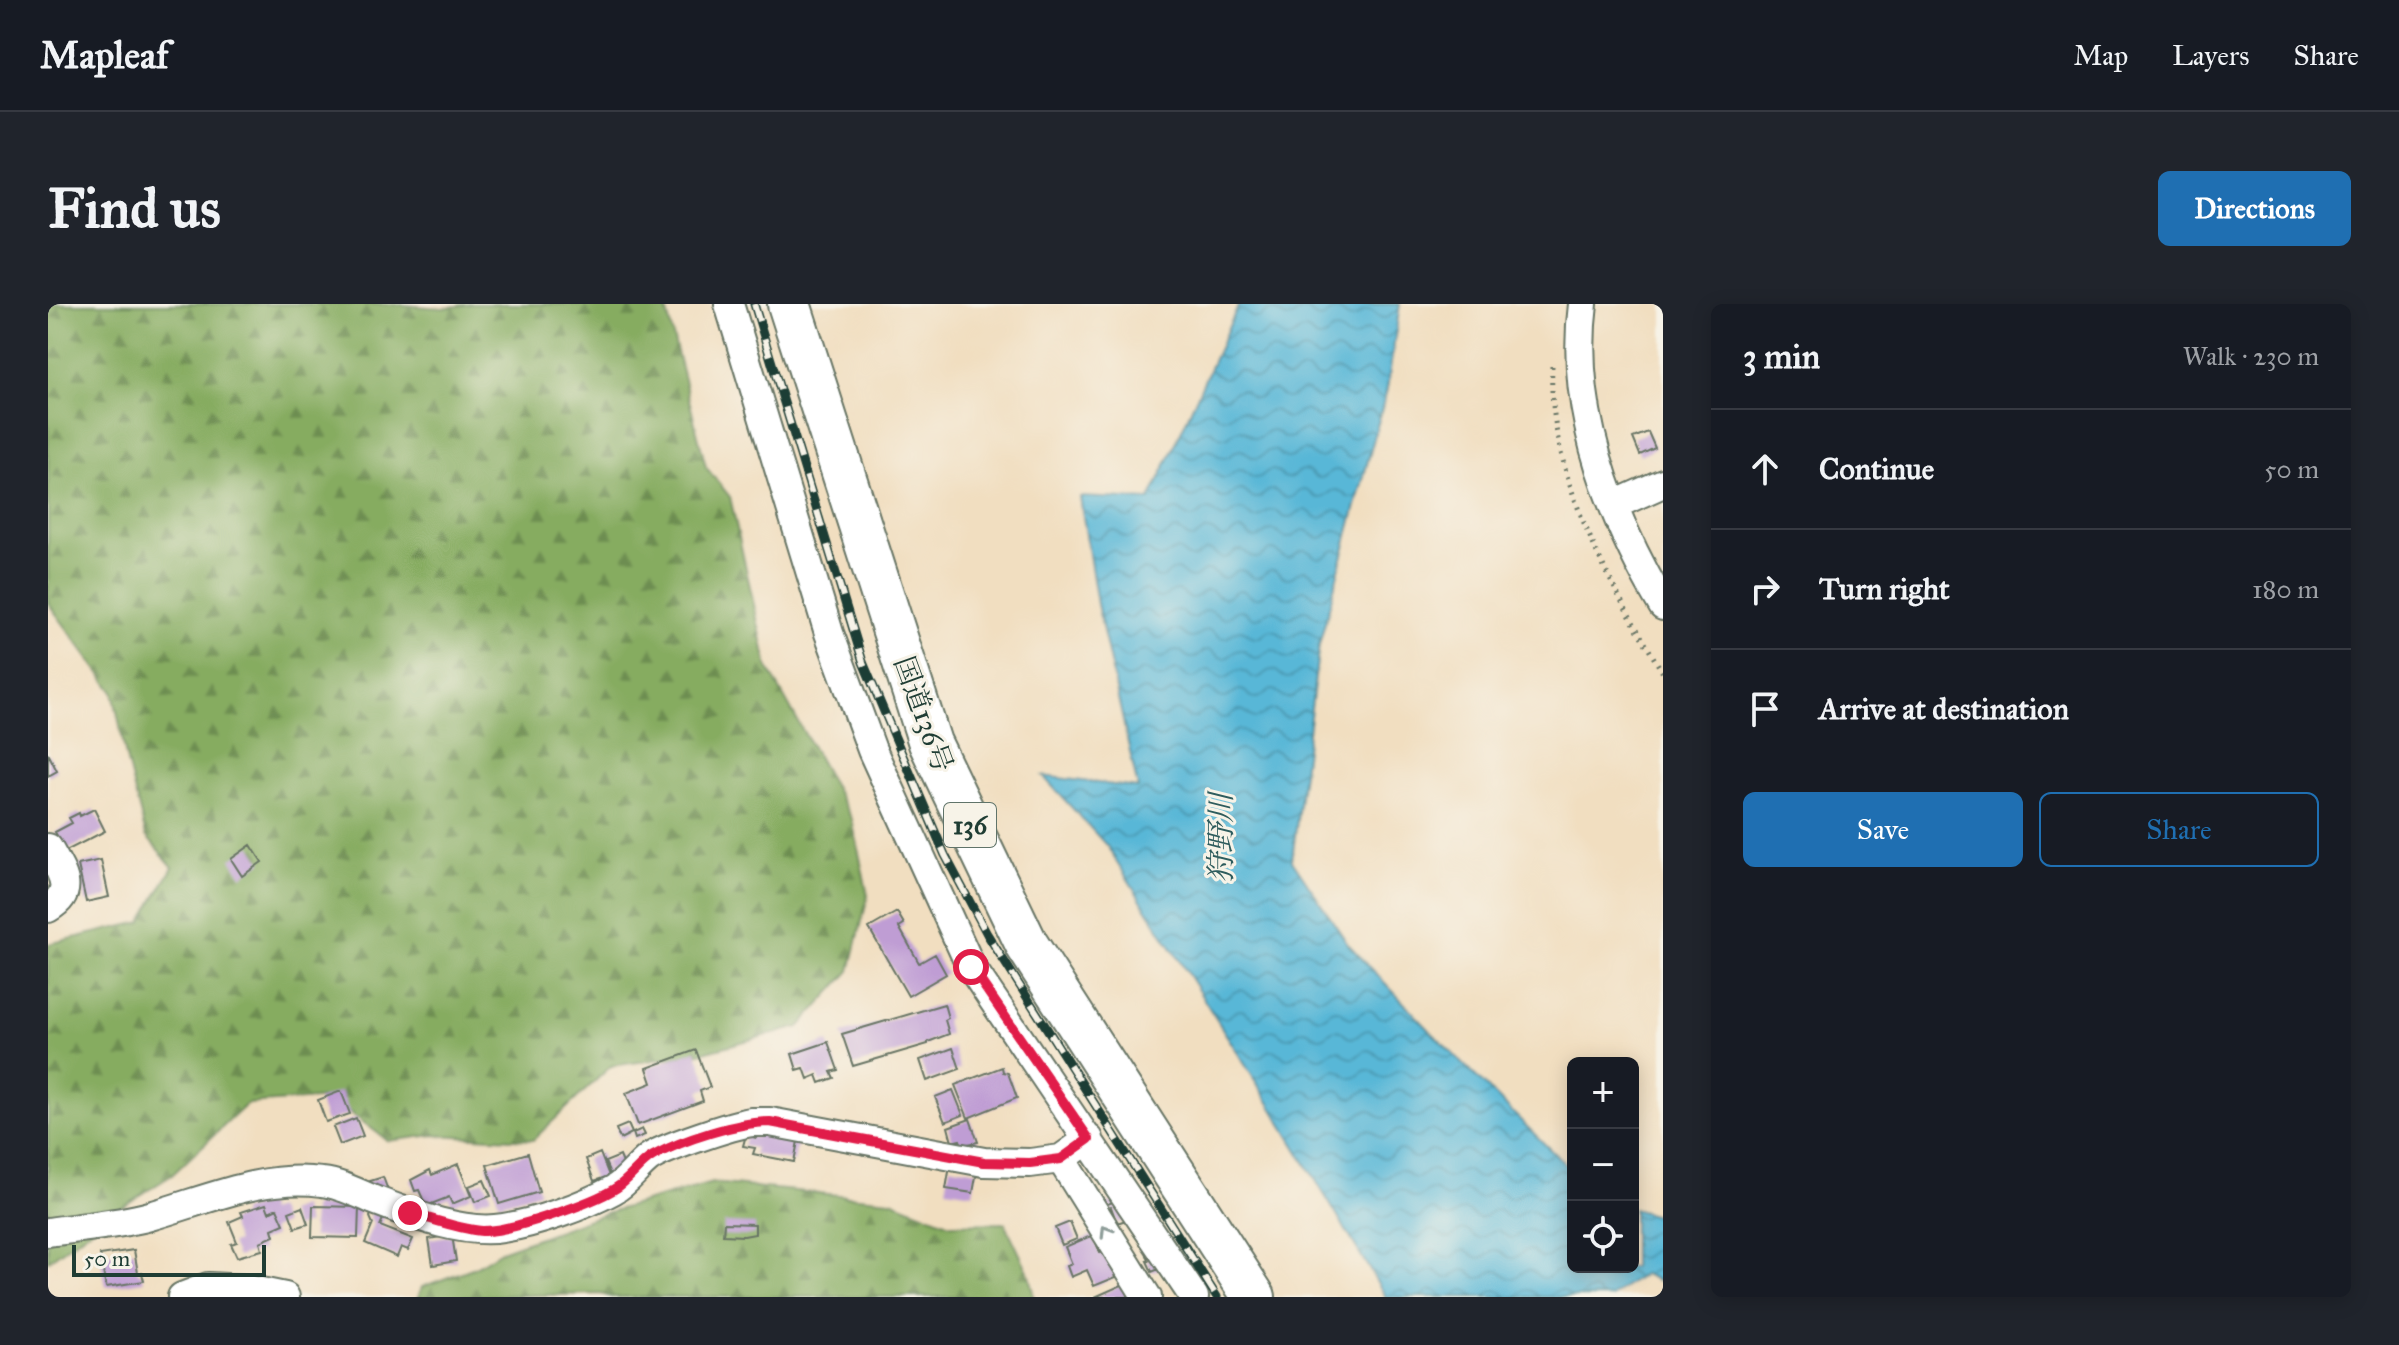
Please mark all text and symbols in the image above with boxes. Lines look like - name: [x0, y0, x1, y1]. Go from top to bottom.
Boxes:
- text: Mapleaf: [40, 32, 169, 78]
- text: Map: [2073, 38, 2128, 73]
- text: Layers: [2172, 38, 2250, 73]
- text: Share: [2294, 38, 2359, 73]
- button: Directions: [2158, 171, 2351, 246]
- text: Find us: [48, 174, 221, 242]
- text: 3 min: [1743, 336, 1820, 377]
- text: Walk · 230 m: [2183, 340, 2319, 372]
- icon: ahead: [1743, 447, 1787, 491]
- text: Continue: [1819, 451, 1934, 487]
- text: 50 m: [2264, 453, 2319, 485]
- icon: right: [1743, 567, 1787, 611]
- text: Turn right: [1819, 571, 1950, 607]
- text: 180 m: [2252, 573, 2319, 605]
- street label: 国道136号: [886, 652, 961, 777]
- icon: arrive: [1743, 687, 1787, 731]
- text: Arrive at destination: [1819, 691, 2069, 727]
- water label: 狩野川: [1203, 790, 1239, 883]
- button: Save: [1743, 792, 2023, 867]
- button: Share: [2039, 792, 2319, 867]
- road number: 136: [944, 803, 996, 847]
- route start: [953, 949, 989, 985]
- map controls: [1567, 1057, 1639, 1273]
- button: +: [1567, 1057, 1639, 1129]
- button: −: [1567, 1129, 1639, 1201]
- route end: [392, 1195, 428, 1231]
- button: locate: [1567, 1201, 1639, 1273]
- one-way arrow: [1100, 1225, 1115, 1240]
- scale bar: [72, 1241, 266, 1277]
- text: 50 m: [84, 1245, 130, 1272]

